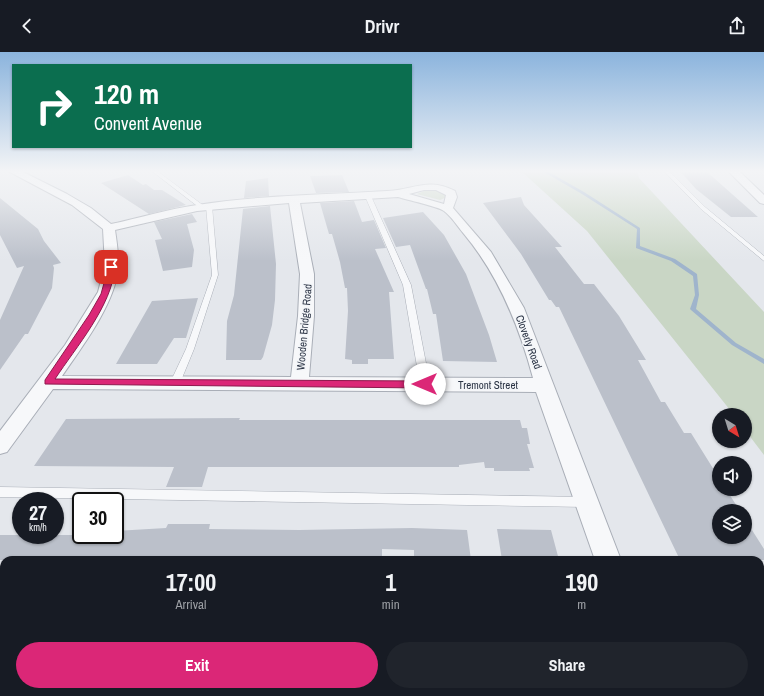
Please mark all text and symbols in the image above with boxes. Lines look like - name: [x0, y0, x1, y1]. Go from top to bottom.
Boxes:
- text: Drivr: [365, 14, 399, 39]
- icon: back: [16, 15, 38, 37]
- icon: share: [726, 15, 748, 37]
- text: 120 m: [94, 75, 159, 113]
- icon: right: [28, 80, 80, 132]
- text: Convent Avenue: [94, 111, 202, 136]
- pin: [94, 250, 128, 284]
- icon: arrive: [100, 256, 122, 278]
- street label: Wooden Bridge Road: [293, 283, 315, 371]
- street label: Cloverly Road: [513, 313, 545, 371]
- position arrow: [404, 363, 446, 405]
- street label: Tremont Street: [458, 378, 518, 392]
- north arrow: [712, 408, 752, 448]
- map controls: [712, 408, 752, 544]
- button: sound: [712, 456, 752, 496]
- speed limit sign: 30: [72, 492, 124, 544]
- text: 27: [29, 499, 47, 526]
- button: layers: [712, 504, 752, 544]
- text: km/h: [29, 521, 47, 534]
- text: 17:00: [166, 566, 216, 598]
- text: 1: [385, 566, 396, 598]
- text: 190: [565, 566, 598, 598]
- text: Arrival: [176, 596, 206, 613]
- text: min: [382, 596, 400, 613]
- text: m: [577, 596, 586, 613]
- button: Exit: [16, 642, 378, 688]
- button: Share: [386, 642, 748, 688]

